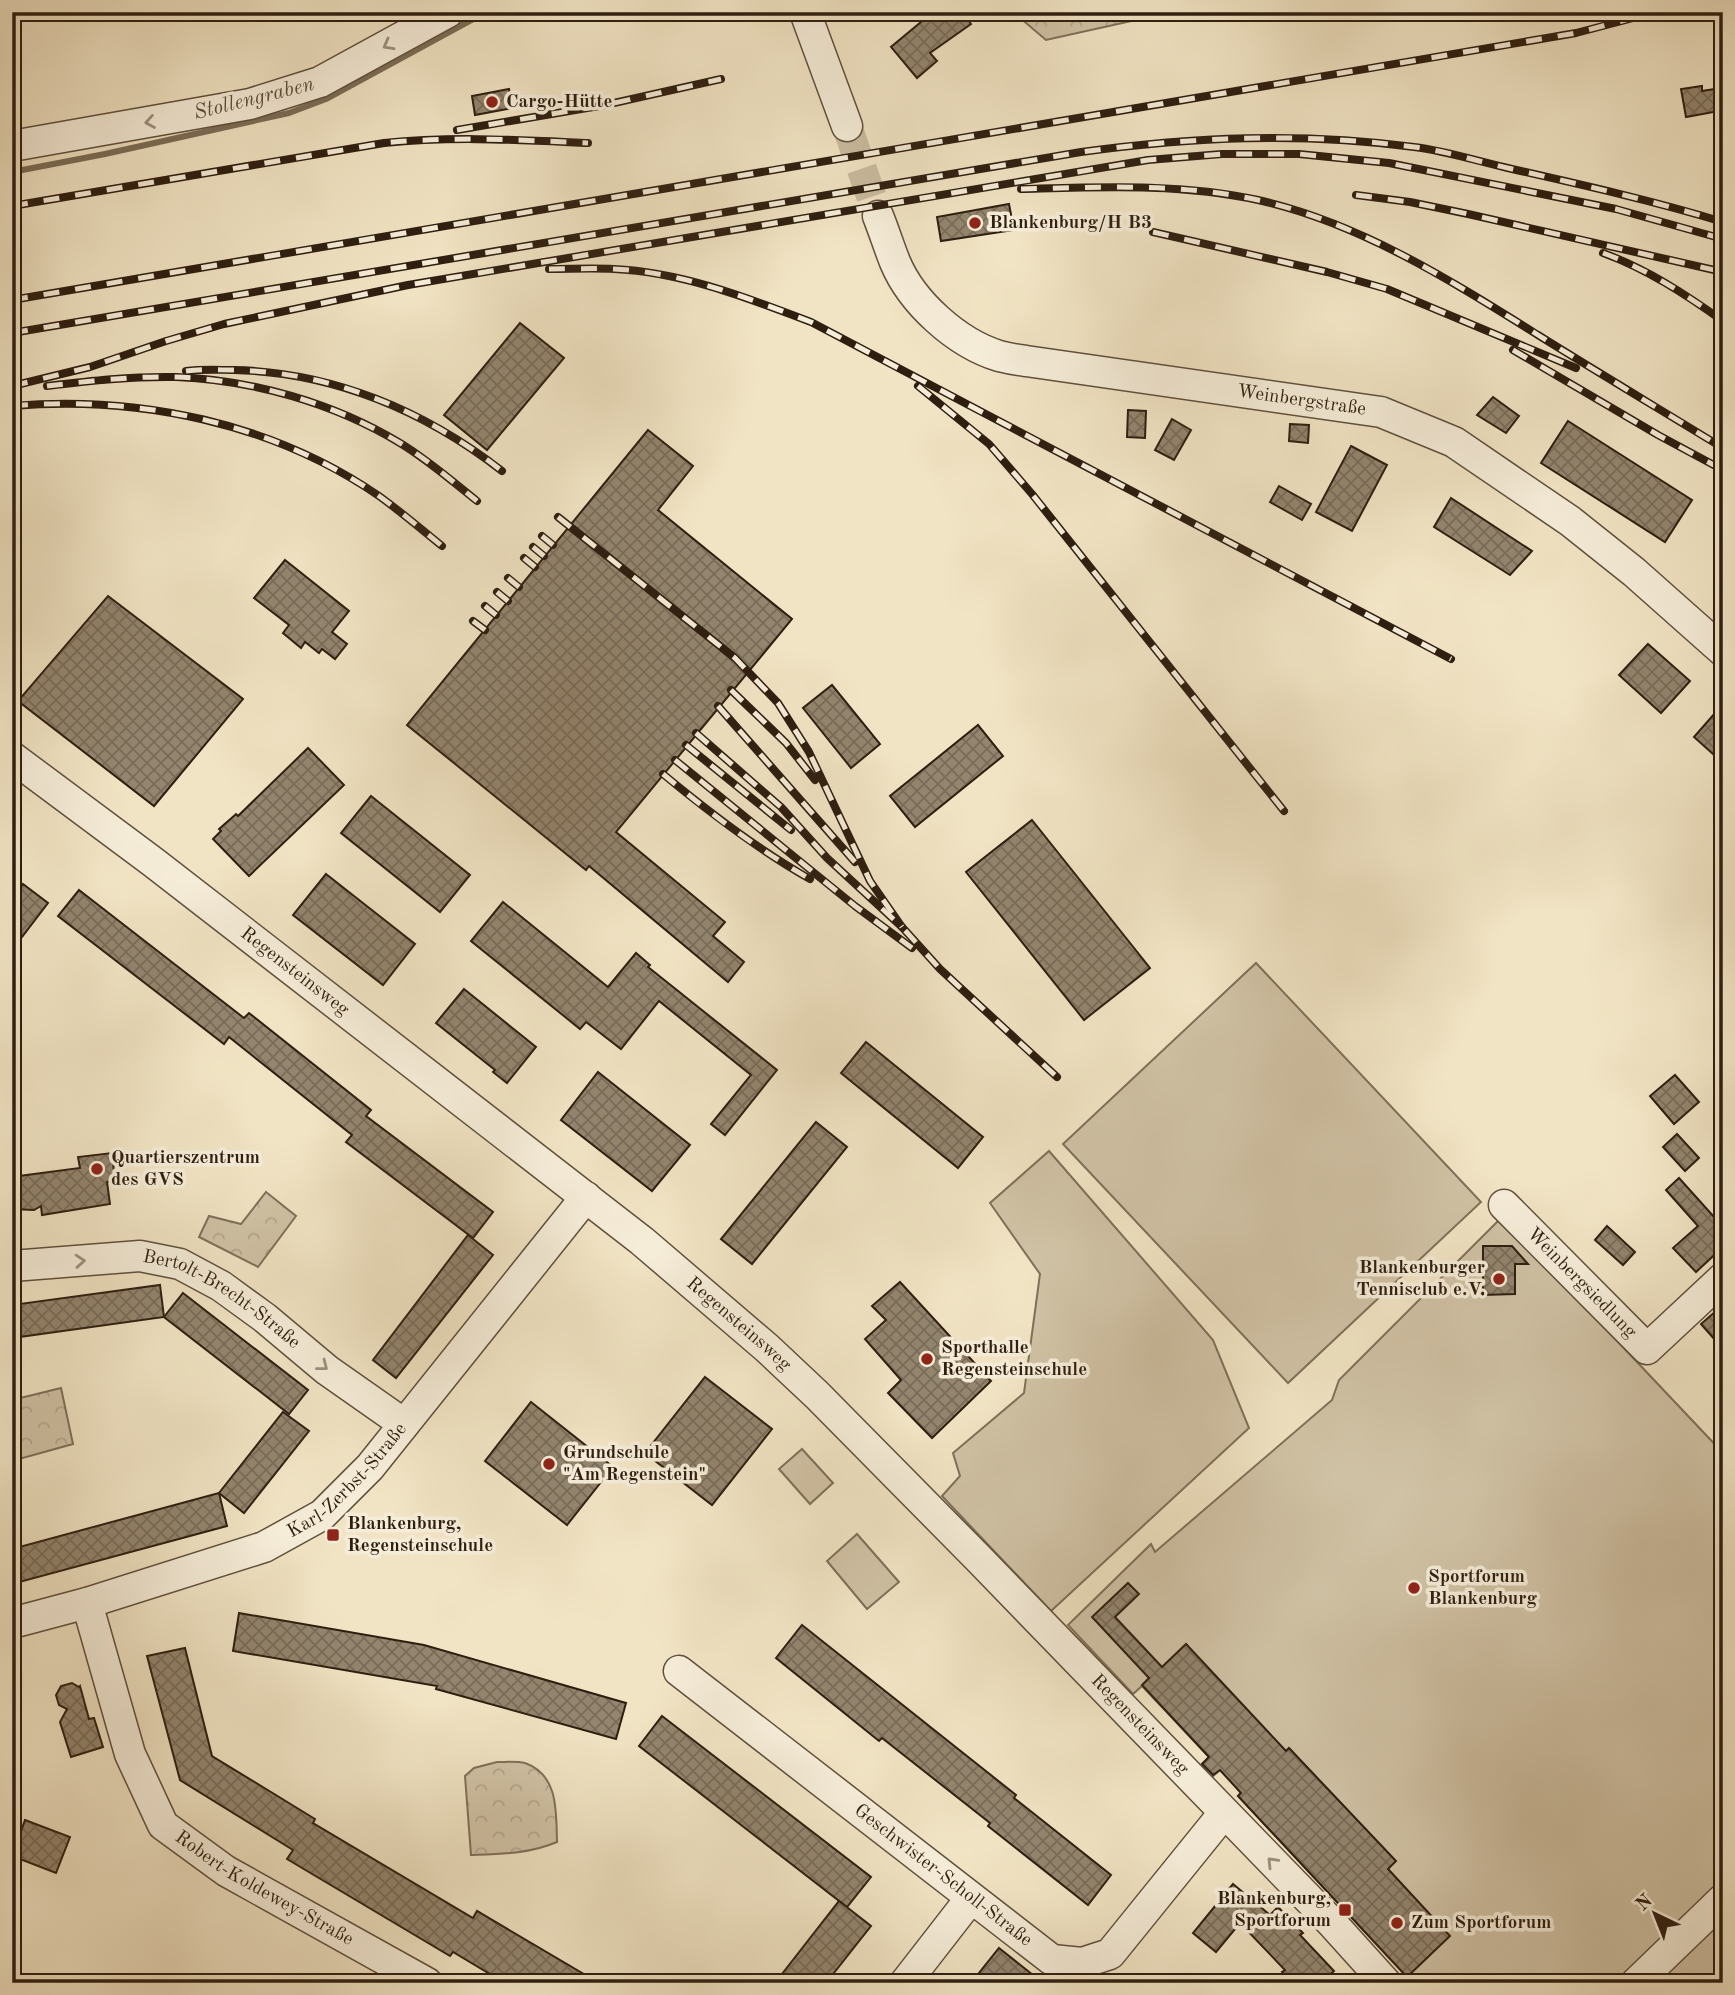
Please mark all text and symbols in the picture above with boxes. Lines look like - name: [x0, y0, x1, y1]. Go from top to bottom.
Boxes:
- one-way arrow: [383, 37, 395, 50]
- water label: Stollengraben: [192, 74, 316, 124]
- place label: Cargo-Hütte: [506, 93, 613, 112]
- marker: Cargo-Hütte: [484, 94, 500, 110]
- one-way arrow: [144, 114, 156, 129]
- place label: Blankenburg/H B3: [989, 214, 1152, 233]
- marker: Blankenburg/H B3: [967, 215, 983, 231]
- street label: Weinbergstraße: [1236, 382, 1367, 419]
- street label: Regensteinsweg: [237, 924, 353, 1020]
- place label: Quartierszentrum des GVS: [111, 1149, 260, 1190]
- marker: Quartierszentrum des GVS: [89, 1161, 105, 1177]
- street label: Weinbergsiedlung: [1523, 1224, 1641, 1342]
- street label: Bertolt-Brecht-Straße: [141, 1247, 304, 1353]
- one-way arrow: [75, 1254, 86, 1269]
- place label: Blankenburger Tennisclub e.V.: [1356, 1259, 1485, 1300]
- marker: Blankenburger Tennisclub e.V.: [1491, 1271, 1507, 1287]
- street label: Regensteinsweg: [683, 1274, 795, 1375]
- place label: Sporthalle Regensteinschule: [941, 1339, 1087, 1380]
- marker: Sporthalle Regensteinschule: [919, 1351, 935, 1367]
- one-way arrow: [315, 1357, 328, 1370]
- street label: Karl-Zerbst-Straße: [284, 1420, 411, 1542]
- place label: Grundschule "Am Regenstein": [563, 1444, 706, 1485]
- marker: Grundschule "Am Regenstein": [541, 1456, 557, 1472]
- place label: Blankenburg, Regensteinschule: [347, 1515, 493, 1556]
- marker: Blankenburg, Regensteinschule: [325, 1527, 341, 1543]
- place label: Sportforum Blankenburg: [1428, 1568, 1537, 1609]
- marker: Sportforum Blankenburg: [1406, 1580, 1422, 1596]
- street label: Regensteinsweg: [1087, 1671, 1193, 1779]
- street label: Geschwister-Scholl-Straße: [851, 1801, 1036, 1950]
- street label: Robert-Koldewey-Straße: [171, 1828, 356, 1949]
- one-way arrow: [1267, 1858, 1280, 1871]
- north arrow: [1620, 1880, 1690, 1950]
- place label: Blankenburg, Sportforum: [1217, 1890, 1331, 1931]
- text: N: [1633, 1891, 1657, 1915]
- marker: Blankenburg, Sportforum: [1337, 1902, 1353, 1918]
- place label: Zum Sportforum: [1411, 1914, 1551, 1933]
- marker: Zum Sportforum: [1389, 1915, 1405, 1931]

